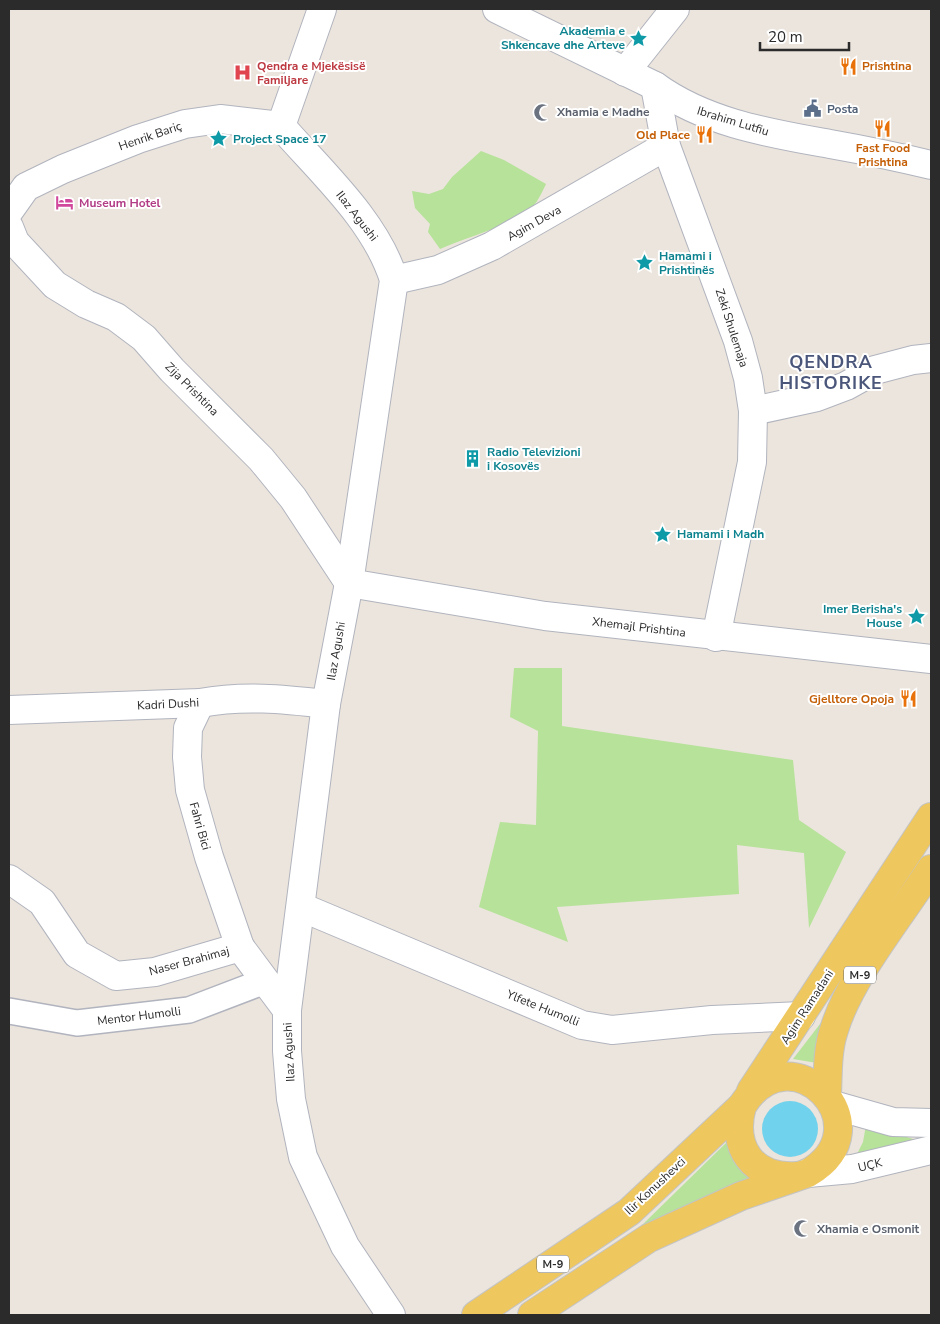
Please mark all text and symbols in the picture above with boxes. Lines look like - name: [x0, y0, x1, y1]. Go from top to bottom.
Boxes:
- scale bar: [760, 20, 849, 52]
- place label: Akademia e Shkencave dhe Arteve: [501, 23, 625, 53]
- text: 20 m: [768, 27, 803, 47]
- place icon: Akademia e Shkencave dhe Arteve: [629, 28, 649, 48]
- restaurant icon: Prishtina: [838, 56, 858, 76]
- place label: Qendra e Mjekësisë Familjare: [257, 58, 366, 88]
- place label: Prishtina: [862, 58, 912, 74]
- hospital icon: Qendra e Mjekësisë Familjare: [233, 63, 253, 83]
- public building icon: Posta: [803, 99, 823, 119]
- place label: Posta: [827, 101, 858, 117]
- mosque icon: Xhamia e Madhe: [533, 102, 553, 122]
- street label: Ibrahim Lutfiu: [695, 102, 771, 140]
- place label: Xhamia e Madhe: [556, 104, 650, 120]
- street label: Henrik Bariç: [116, 118, 184, 154]
- restaurant icon: Fast Food Prishtina: [873, 119, 893, 139]
- restaurant icon: Old Place: [694, 125, 714, 145]
- place label: Old Place: [636, 127, 690, 143]
- place icon: Project Space 17: [209, 129, 229, 149]
- place label: Project Space 17: [233, 131, 326, 147]
- place label: Fast Food Prishtina: [856, 140, 910, 170]
- street label: Ilaz Agushi: [332, 188, 382, 244]
- hotel icon: Museum Hotel: [55, 193, 75, 213]
- place label: Museum Hotel: [79, 195, 161, 211]
- street label: Agim Deva: [504, 202, 564, 244]
- place label: Hamami i Prishtinës: [659, 248, 715, 278]
- place icon: Hamami i Prishtinës: [635, 253, 655, 273]
- street label: Zeki Shulemaja: [712, 287, 752, 369]
- district label: QENDRA HISTORIKE: [779, 350, 883, 395]
- street label: Zija Prishtina: [162, 359, 222, 419]
- place label: Radio Televizioni i Kosovës: [487, 444, 580, 474]
- building icon: Radio Televizioni i Kosovës: [463, 449, 483, 469]
- place icon: Hamami i Madh: [653, 524, 673, 544]
- place label: Hamami i Madh: [677, 526, 764, 542]
- place label: Imer Berisha's House: [823, 601, 902, 631]
- place icon: Imer Berisha's House: [906, 606, 926, 626]
- street label: Xhemajl Prishtina: [591, 613, 687, 641]
- street label: Ilaz Agushi: [323, 620, 349, 682]
- restaurant icon: Gjelltore Opoja: [898, 689, 918, 709]
- place label: Gjelltore Opoja: [809, 691, 894, 707]
- street label: Kadri Dushi: [137, 694, 199, 714]
- street label: Fahri Bici: [186, 800, 214, 852]
- street label: Naser Brahimaj: [147, 943, 231, 979]
- road number: M-9: [844, 966, 876, 984]
- street label: Agim Ramadani: [777, 967, 837, 1047]
- street label: Ylfete Humolli: [503, 986, 582, 1030]
- street label: Mentor Humolli: [96, 1003, 182, 1029]
- street label: Ilaz Agushi: [279, 1022, 299, 1082]
- street label: Ilir Konushevci: [621, 1154, 689, 1218]
- street label: UÇK: [856, 1154, 884, 1176]
- mosque icon: Xhamia e Osmonit: [793, 1219, 813, 1239]
- place label: Xhamia e Osmonit: [816, 1221, 920, 1237]
- road number: M-9: [537, 1256, 569, 1272]

